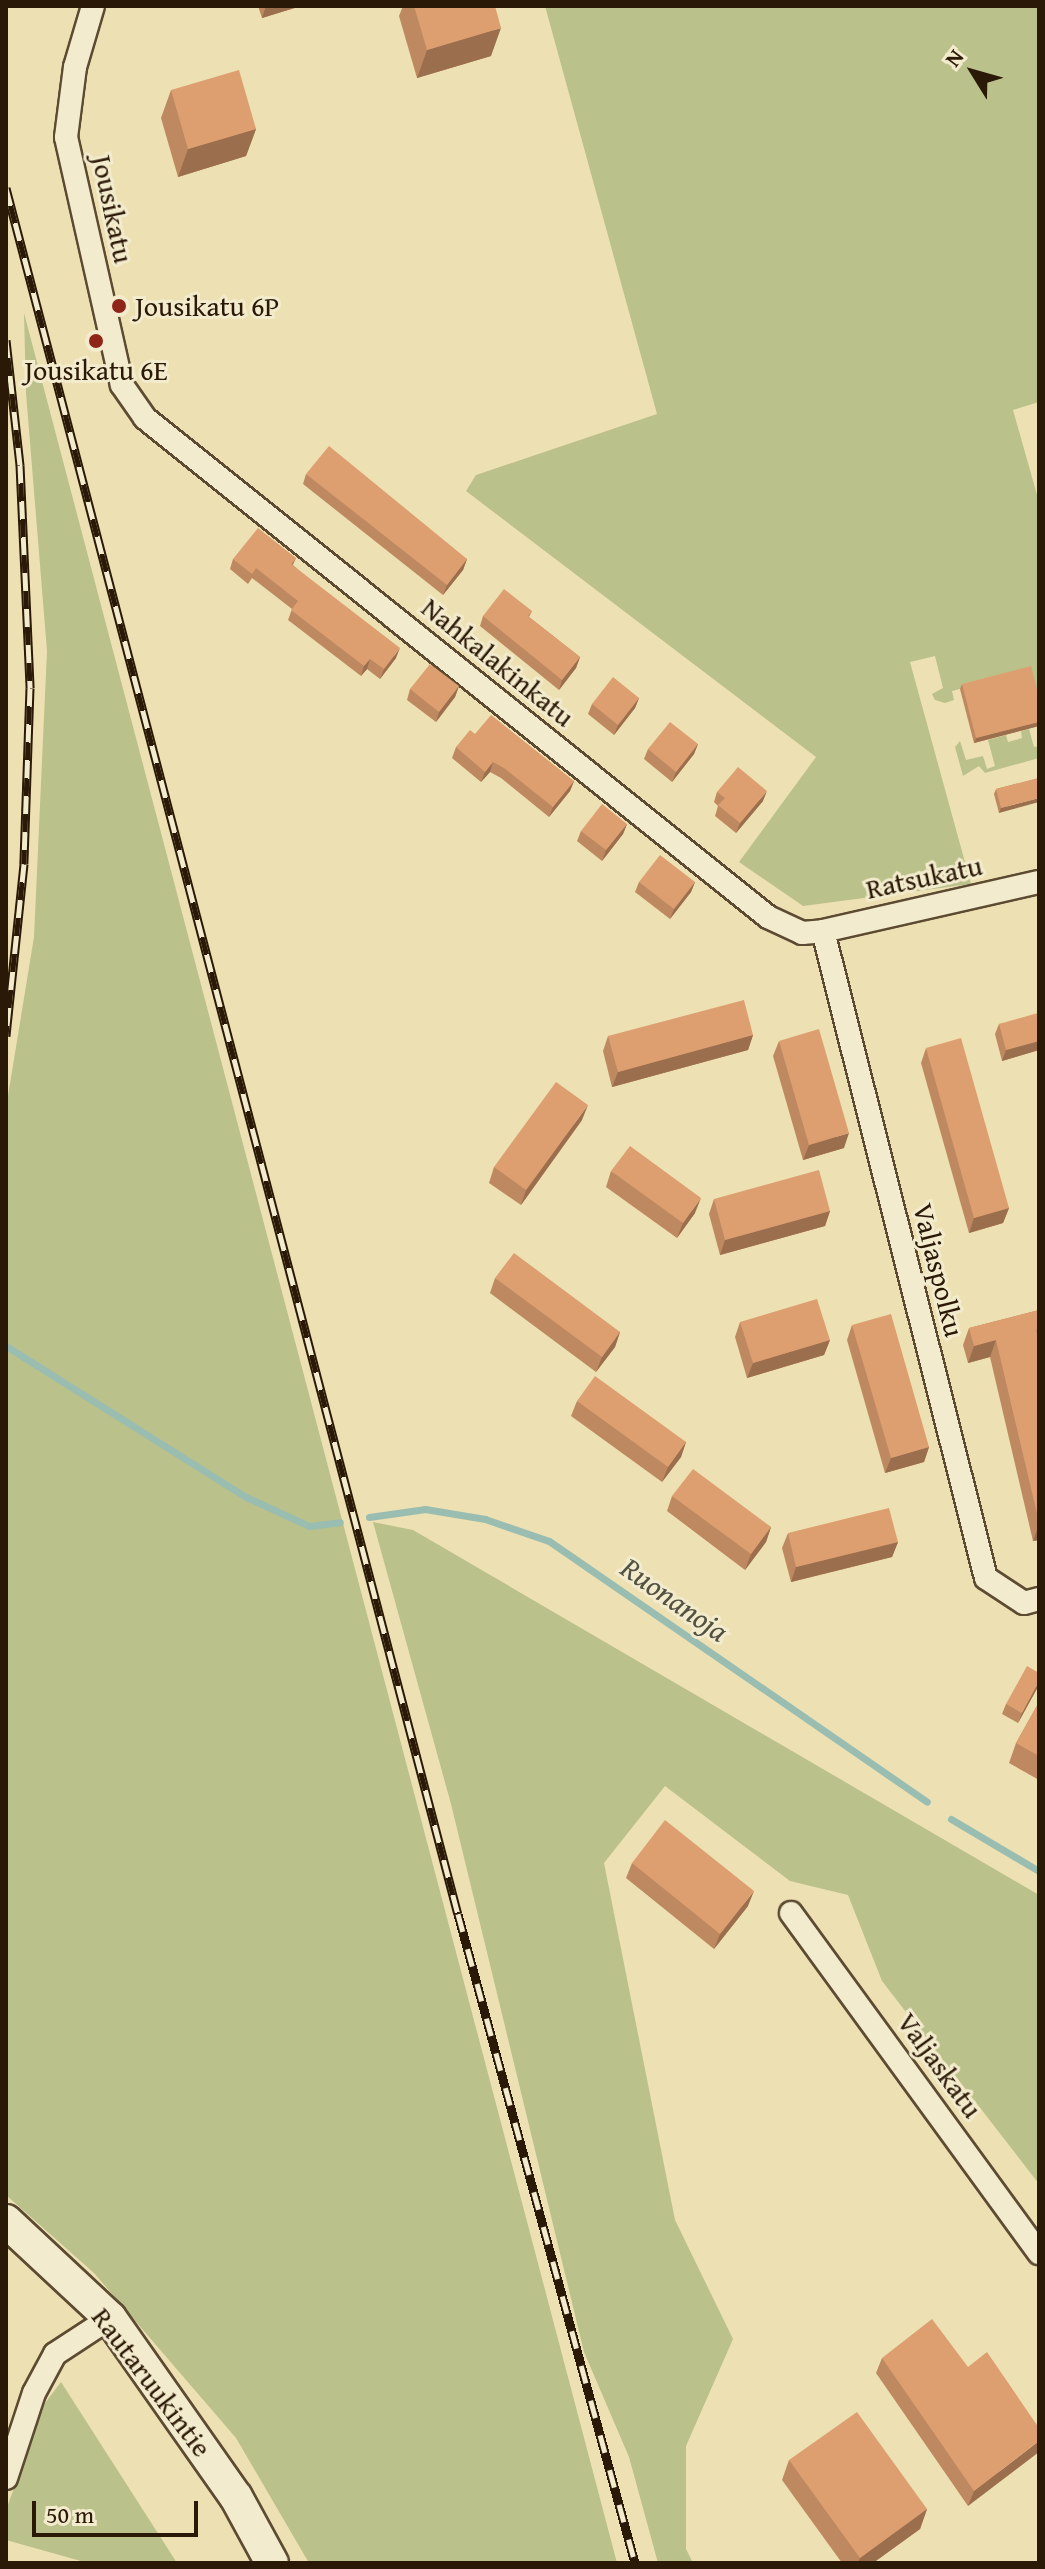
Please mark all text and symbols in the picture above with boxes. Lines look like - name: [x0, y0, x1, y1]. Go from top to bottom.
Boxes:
- north arrow: [933, 32, 1013, 112]
- text: N: [937, 42, 971, 73]
- street label: Jousikatu: [85, 152, 141, 266]
- place label: Jousikatu 6P: [135, 289, 279, 323]
- marker: Jousikatu 6P: [110, 297, 128, 315]
- marker: Jousikatu 6E: [87, 332, 105, 350]
- place label: Jousikatu 6E: [24, 353, 168, 387]
- street label: Nahkalakinkatu: [415, 590, 581, 734]
- street label: Ratsukatu: [863, 848, 985, 906]
- street label: Valjaspolku: [906, 1200, 972, 1340]
- water label: Ruonanoja: [614, 1549, 736, 1649]
- street label: Valjaskatu: [891, 2006, 989, 2124]
- street label: Rautaruukintie: [85, 2301, 219, 2463]
- scale bar: [36, 2485, 202, 2535]
- text: 50 m: [46, 2497, 94, 2532]

